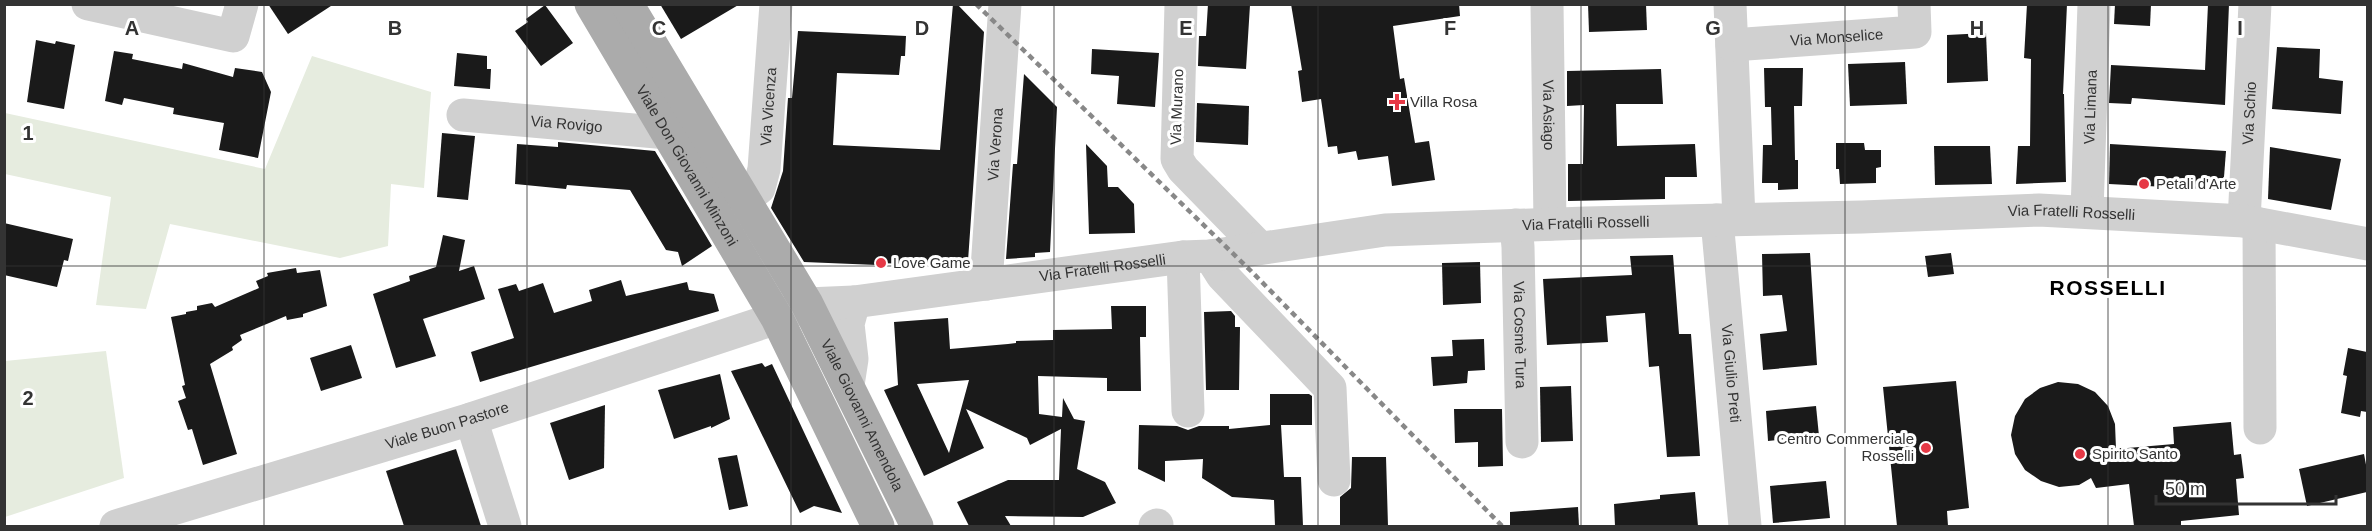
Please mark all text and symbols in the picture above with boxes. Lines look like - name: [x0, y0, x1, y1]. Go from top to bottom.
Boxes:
- text: A: [125, 17, 139, 39]
- text: B: [388, 17, 402, 39]
- text: C: [652, 17, 666, 39]
- text: D: [915, 17, 929, 39]
- text: E: [1179, 17, 1193, 39]
- text: F: [1444, 17, 1456, 39]
- text: G: [1705, 17, 1721, 39]
- text: H: [1970, 17, 1984, 39]
- text: I: [2237, 17, 2243, 39]
- street label: Via Monselice: [1790, 25, 1884, 49]
- street label: Via Vicenza: [757, 66, 779, 146]
- street label: Via Murano: [1167, 68, 1186, 145]
- street label: Via Limana: [2080, 69, 2100, 145]
- street label: Via Asiago: [1540, 80, 1558, 150]
- street label: Via Schio: [2239, 81, 2259, 145]
- street label: Viale Don Giovanni Minzoni: [633, 82, 741, 249]
- marker: Villa Rosa: [1388, 93, 1406, 111]
- place label: Villa Rosa: [1410, 93, 1478, 110]
- street label: Via Verona: [984, 107, 1006, 181]
- street label: Via Rovigo: [530, 112, 603, 135]
- text: 1: [22, 122, 34, 144]
- place label: Petali d'Arte: [2156, 175, 2236, 192]
- marker: Petali d'Arte: [2137, 177, 2151, 191]
- street label: Via Fratelli Rosselli: [2007, 201, 2136, 223]
- street label: Via Fratelli Rosselli: [1522, 213, 1650, 233]
- street label: Via Fratelli Rosselli: [1038, 250, 1167, 285]
- place label: Love Game: [893, 254, 971, 271]
- marker: Love Game: [874, 256, 888, 270]
- district label: ROSSELLI: [2049, 276, 2167, 299]
- street label: Via Cosmè Tura: [1511, 281, 1530, 389]
- street label: Via Giulio Preti: [1719, 323, 1745, 423]
- street label: Viale Giovanni Amendola: [818, 336, 908, 494]
- text: 2: [22, 387, 34, 409]
- street label: Viale Buon Pastore: [383, 398, 511, 452]
- place label: Centro Commerciale Rosselli: [1776, 430, 1914, 464]
- marker: Centro Commerciale Rosselli: [1919, 441, 1933, 455]
- place label: Spirito Santo: [2092, 445, 2178, 462]
- marker: Spirito Santo: [2073, 447, 2087, 461]
- scale bar: [2156, 468, 2336, 506]
- text: 50 m: [2165, 479, 2205, 499]

